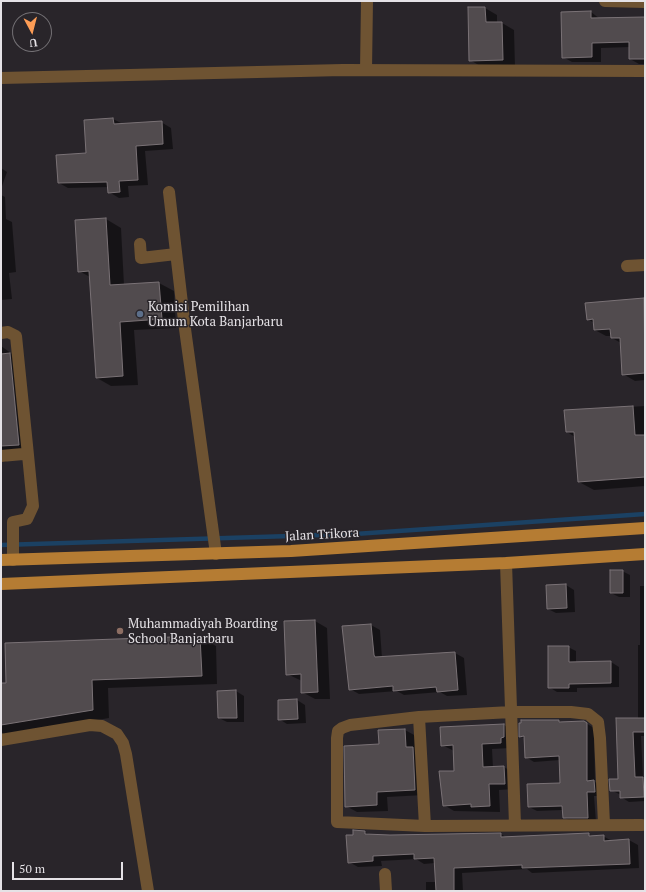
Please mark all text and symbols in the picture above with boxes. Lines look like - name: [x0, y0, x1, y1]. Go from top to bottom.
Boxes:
- north arrow: [12, 12, 52, 52]
- text: U: [29, 35, 38, 50]
- place label: Komisi Pemilihan Umum Kota Banjarbaru: [148, 299, 283, 330]
- marker: Komisi Pemilihan Umum Kota Banjarbaru: [135, 309, 145, 319]
- street label: Jalan Trikora: [285, 525, 359, 545]
- place label: Muhammadiyah Boarding School Banjarbaru: [128, 616, 277, 647]
- marker: Muhammadiyah Boarding School Banjarbaru: [115, 626, 125, 636]
- scale bar: [14, 854, 125, 880]
- text: 50 m: [19, 861, 45, 876]

